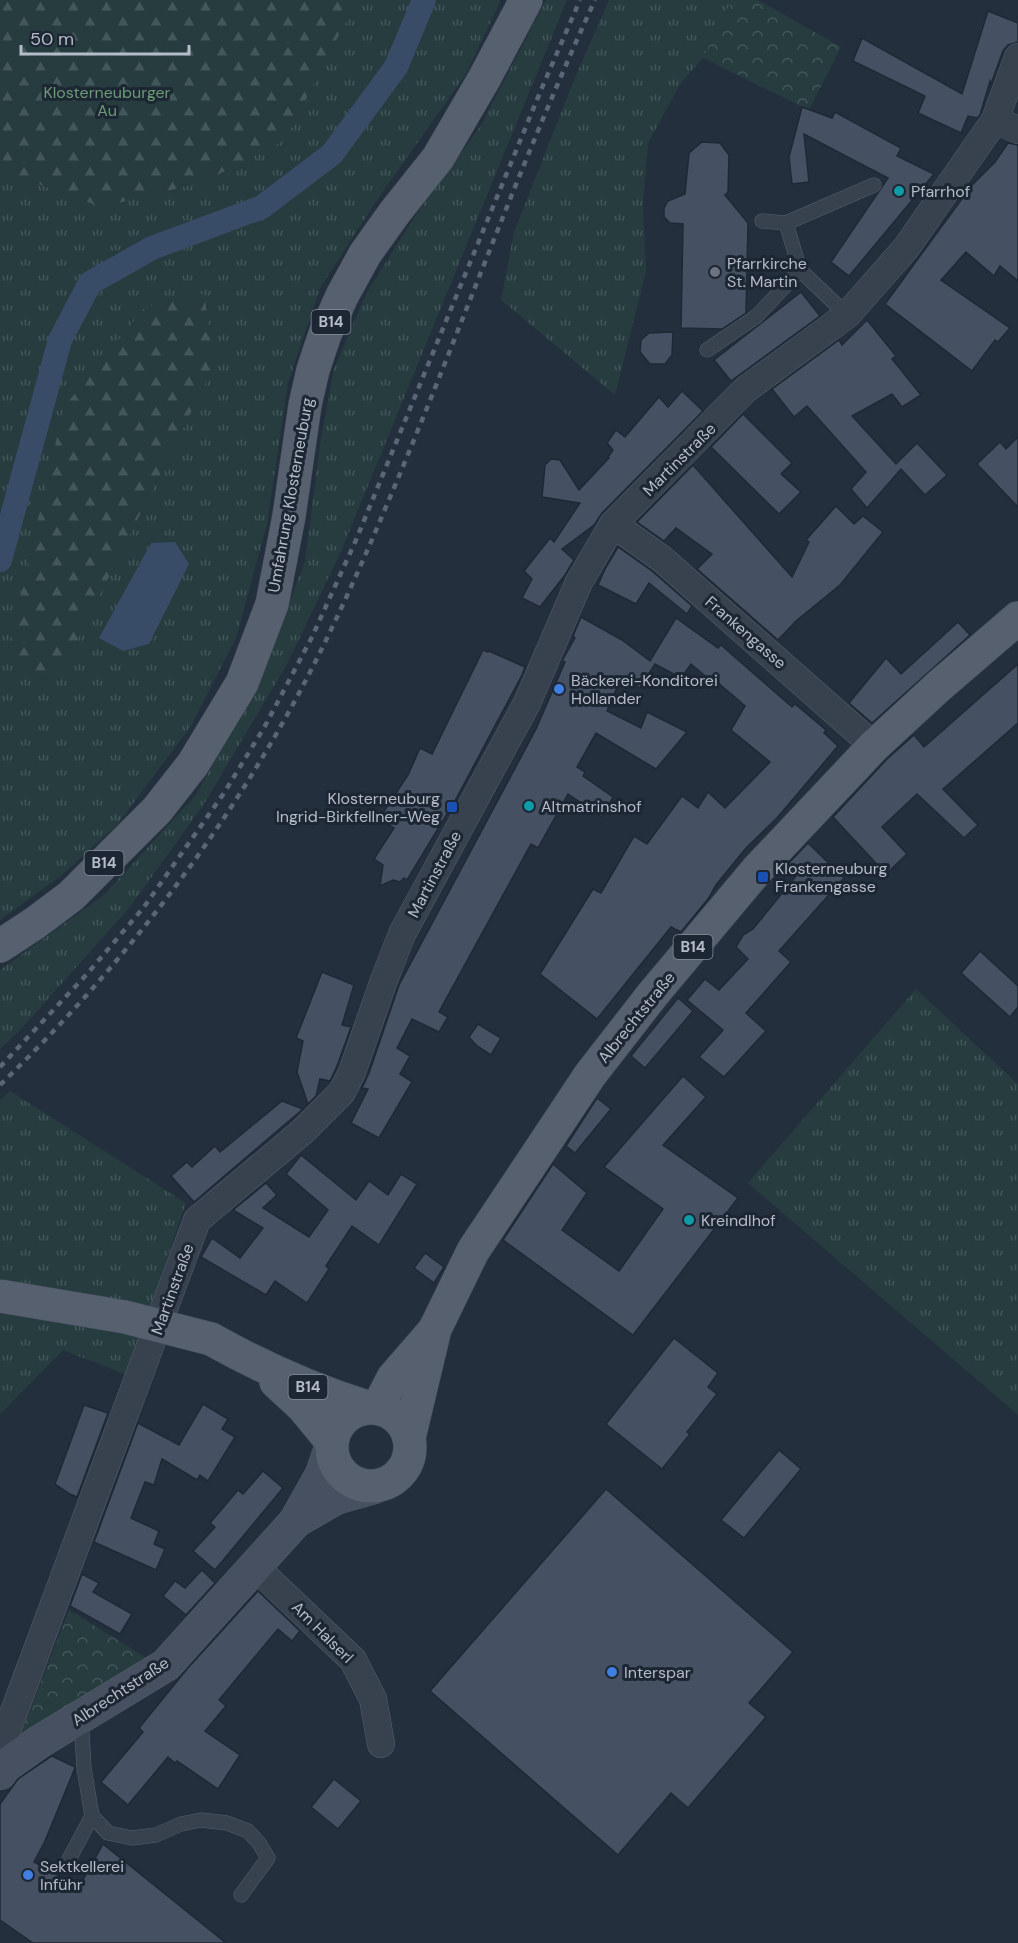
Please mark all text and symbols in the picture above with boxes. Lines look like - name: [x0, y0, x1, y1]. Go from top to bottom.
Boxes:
- scale bar: [21, 18, 189, 56]
- text: 50 m: [30, 27, 74, 51]
- park label: Klosterneuburger Au: [43, 82, 171, 121]
- place label: Pfarrhof: [911, 181, 970, 202]
- marker: Pfarrhof: [892, 184, 906, 198]
- place label: Pfarrkirche St. Martin: [727, 253, 807, 292]
- marker: Pfarrkirche St. Martin: [708, 265, 722, 279]
- road number: B14: [312, 310, 350, 334]
- street label: Umfahrung Klosterneuburg: [263, 396, 318, 594]
- street label: Martinstraße: [638, 418, 721, 501]
- street label: Frankengasse: [701, 591, 791, 673]
- place label: Bäckerei-Konditorei Hollander: [571, 670, 718, 709]
- marker: Bäckerei-Konditorei Hollander: [552, 682, 566, 696]
- place label: Klosterneuburg Ingrid-Birkfellner-Weg: [276, 788, 440, 827]
- place label: Altmatrinshof: [541, 796, 642, 817]
- marker: Altmatrinshof: [522, 799, 536, 813]
- marker: Klosterneuburg Ingrid-Birkfellner-Weg: [445, 800, 459, 814]
- street label: Martinstraße: [403, 827, 466, 921]
- road number: B14: [84, 851, 124, 875]
- place label: Klosterneuburg Frankengasse: [775, 858, 887, 897]
- marker: Klosterneuburg Frankengasse: [756, 870, 770, 884]
- road number: B14: [674, 935, 712, 959]
- street label: Albrechtstraße: [593, 967, 680, 1067]
- place label: Kreindlhof: [701, 1210, 776, 1231]
- marker: Kreindlhof: [682, 1213, 696, 1227]
- street label: Martinstraße: [146, 1241, 199, 1338]
- road number: B14: [288, 1375, 328, 1399]
- street label: Am Halserl: [287, 1597, 358, 1668]
- street label: Albrechtstraße: [68, 1652, 173, 1731]
- place label: Interspar: [624, 1662, 691, 1683]
- marker: Interspar: [605, 1665, 619, 1679]
- place label: Sektkellerei Inführ: [40, 1856, 124, 1895]
- marker: Sektkellerei Inführ: [21, 1868, 35, 1882]

